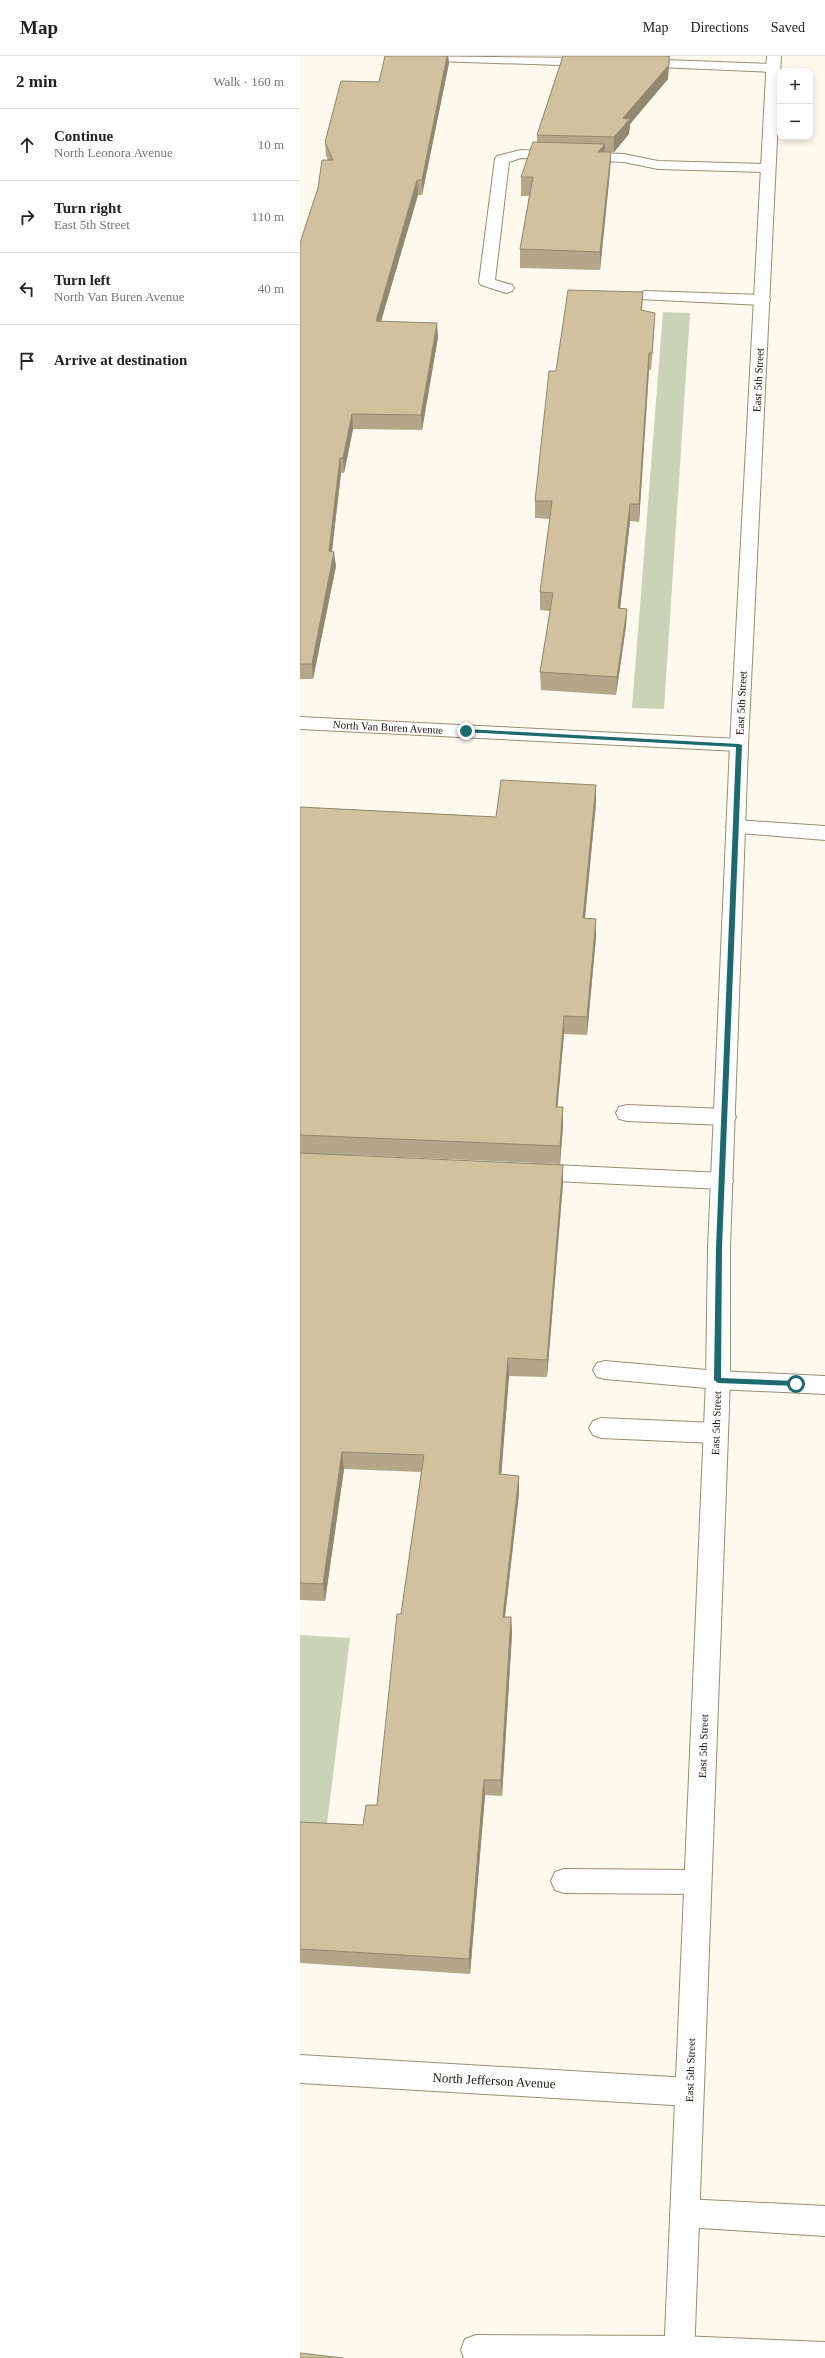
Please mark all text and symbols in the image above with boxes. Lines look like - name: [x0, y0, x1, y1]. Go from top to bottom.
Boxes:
- text: Map: [20, 17, 58, 38]
- text: Map: [643, 20, 668, 35]
- text: Directions: [690, 20, 749, 35]
- text: Saved: [771, 20, 805, 35]
- map controls: [777, 68, 813, 140]
- button: +: [777, 68, 813, 104]
- text: 2 min: [16, 72, 57, 91]
- text: Walk · 160 m: [213, 74, 284, 89]
- button: −: [777, 104, 813, 140]
- text: Continue: [54, 128, 113, 144]
- icon: ahead: [16, 134, 38, 156]
- text: 10 m: [258, 137, 284, 152]
- text: North Leonora Avenue: [54, 145, 173, 160]
- text: Turn right: [54, 200, 121, 216]
- icon: right: [16, 206, 38, 228]
- text: 110 m: [252, 209, 284, 224]
- text: East 5th Street: [54, 217, 130, 232]
- text: Turn left: [54, 272, 111, 288]
- icon: left: [16, 278, 38, 300]
- text: 40 m: [258, 281, 284, 296]
- text: North Van Buren Avenue: [54, 289, 185, 304]
- street label: East 5th Street: [750, 348, 766, 412]
- icon: arrive: [16, 350, 38, 372]
- text: Arrive at destination: [54, 352, 187, 368]
- street label: East 5th Street: [733, 671, 749, 735]
- street label: North Van Buren Avenue: [333, 718, 444, 736]
- route end: [457, 722, 475, 740]
- route start: [787, 1375, 805, 1393]
- street label: East 5th Street: [709, 1391, 723, 1455]
- street label: East 5th Street: [696, 1714, 710, 1778]
- street label: East 5th Street: [683, 2038, 697, 2102]
- street label: North Jefferson Avenue: [432, 2070, 556, 2091]

